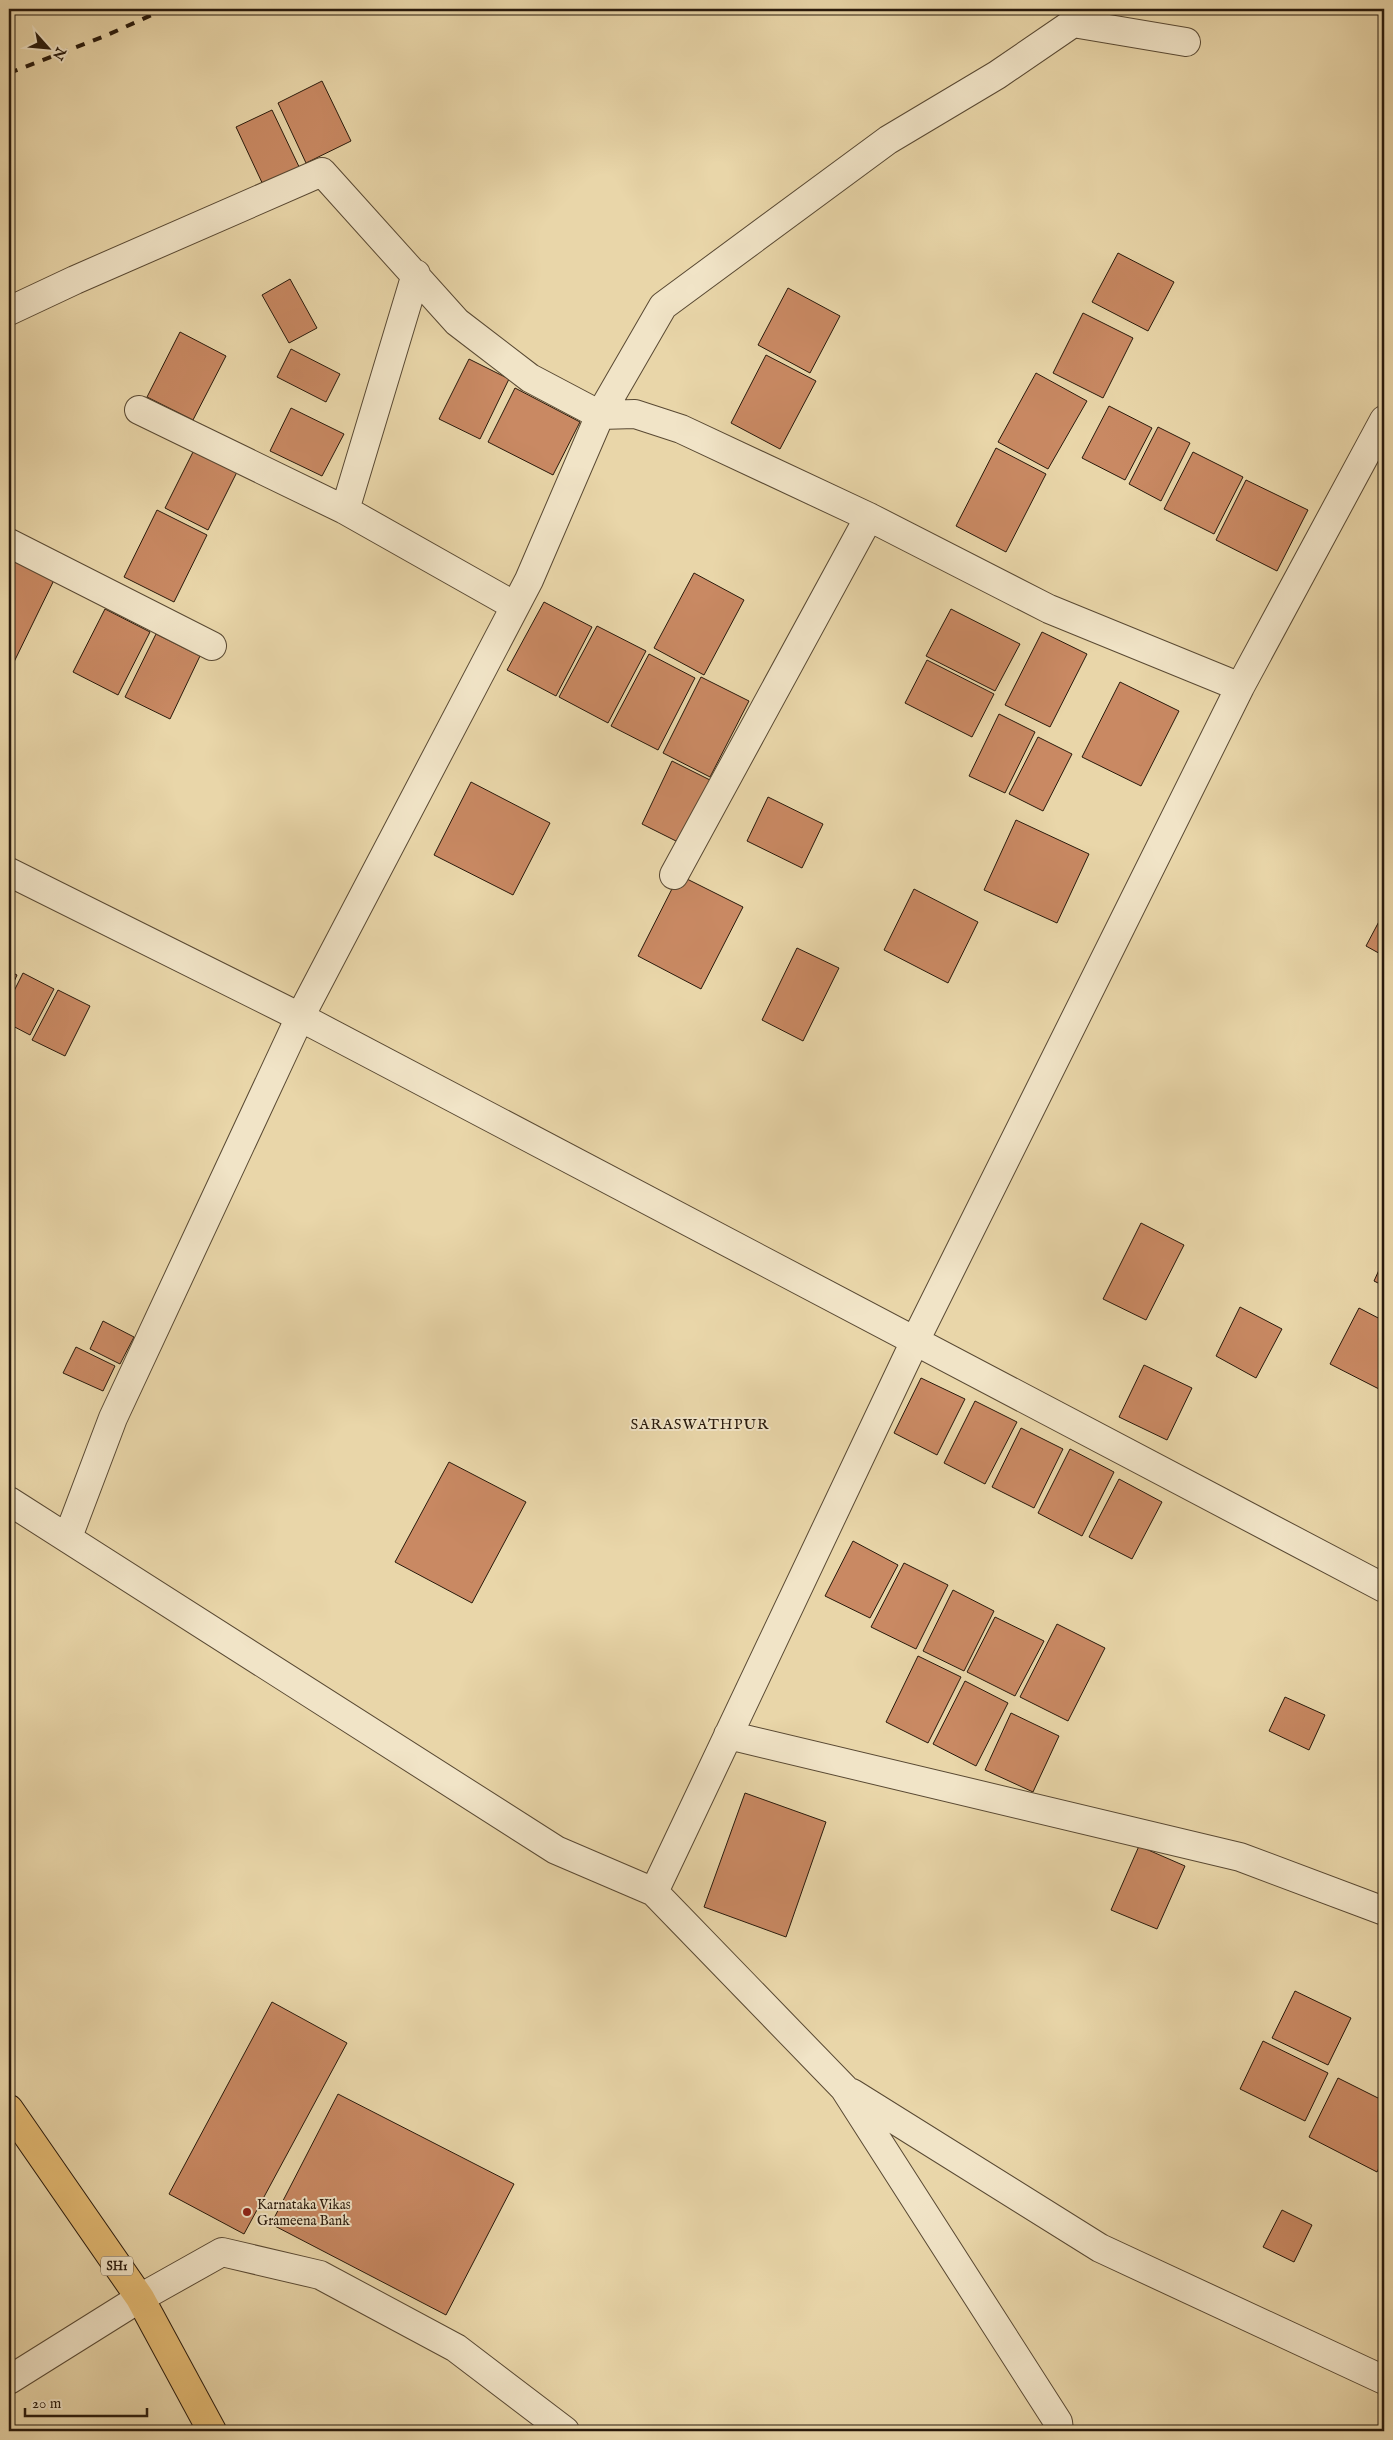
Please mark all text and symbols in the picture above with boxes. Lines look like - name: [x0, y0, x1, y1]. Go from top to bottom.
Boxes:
- north arrow: [22, 22, 72, 72]
- text: N: [48, 43, 70, 63]
- district label: SARASWATHPUR: [631, 1415, 769, 1434]
- place label: Karnataka Vikas Grameena Bank: [257, 2196, 351, 2230]
- marker: Karnataka Vikas Grameena Bank: [241, 2206, 253, 2218]
- road number: SH1: [101, 2256, 133, 2276]
- scale bar: [25, 2385, 148, 2417]
- text: 20 m: [32, 2394, 62, 2413]

